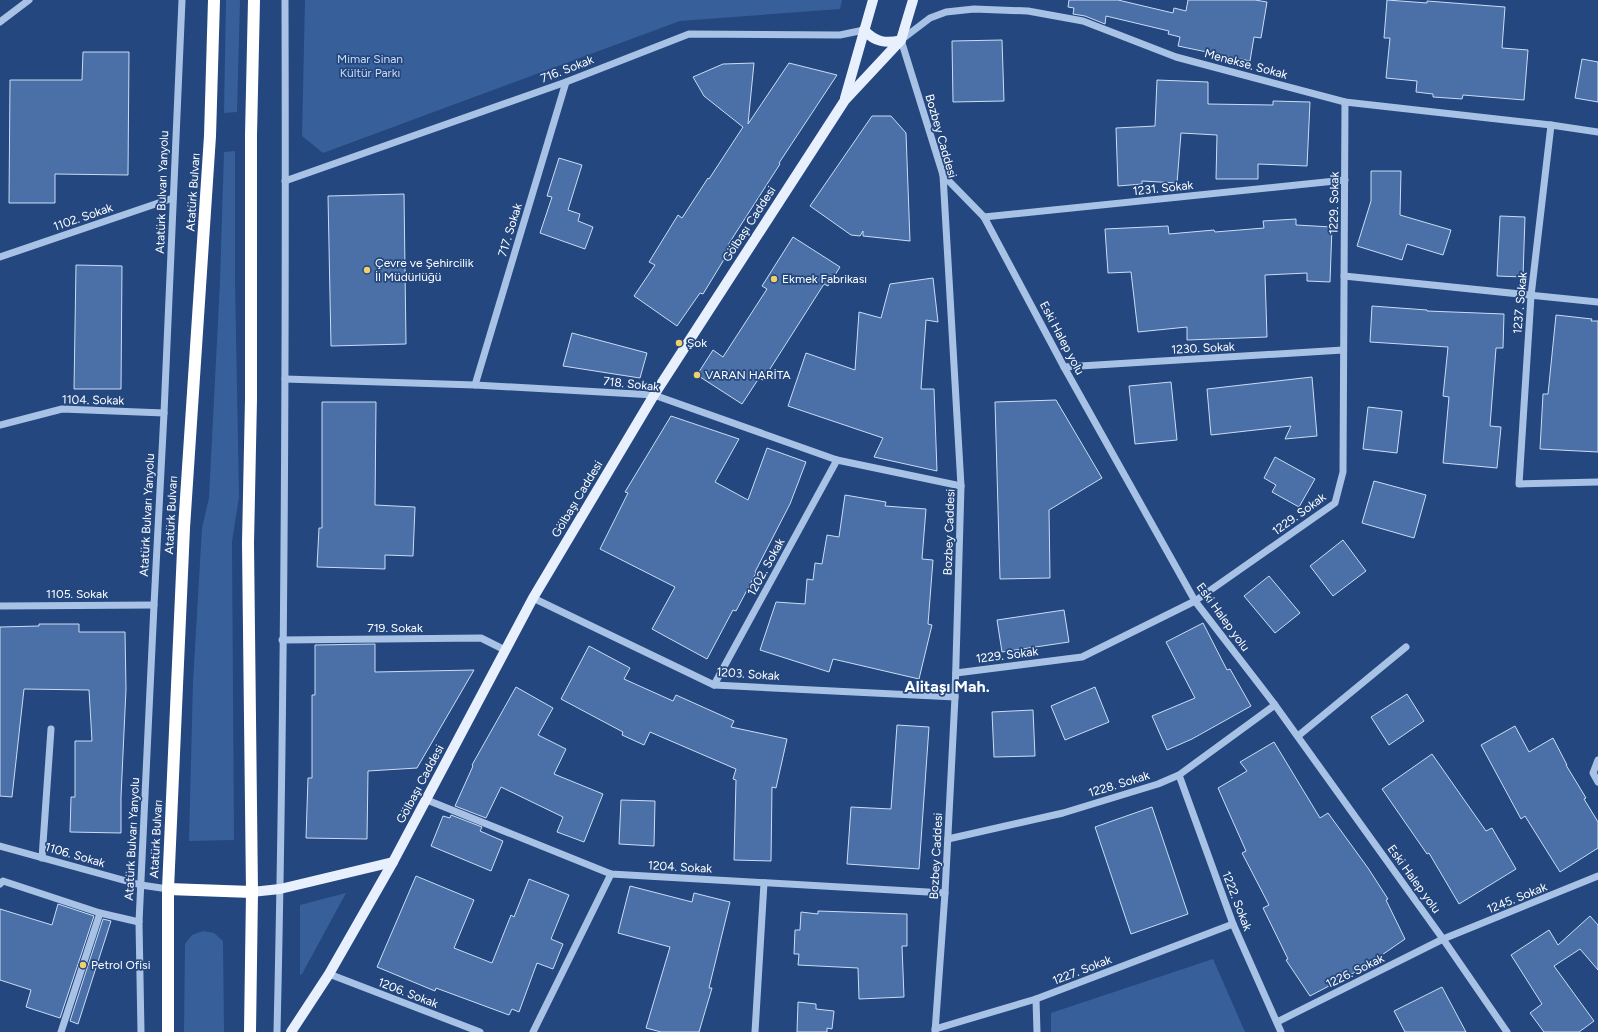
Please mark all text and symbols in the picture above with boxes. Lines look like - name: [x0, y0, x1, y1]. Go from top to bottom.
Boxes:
- street label: Menekse. Sokak: [1203, 46, 1289, 82]
- park label: Mimar Sinan Kültür Parkı: [337, 52, 403, 80]
- street label: 716. Sokak: [539, 52, 596, 86]
- street label: Bozbey Caddesi: [922, 92, 960, 180]
- street label: Atatürk Bulvarı Yanyolu: [153, 130, 171, 254]
- street label: Atatürk Bulvarı: [183, 152, 203, 232]
- street label: 1229. Sokak: [1326, 171, 1342, 234]
- street label: 1231. Sokak: [1132, 178, 1194, 198]
- street label: Gölbaşı Caddesi: [719, 184, 779, 264]
- street label: 1102. Sokak: [52, 200, 115, 234]
- street label: 717. Sokak: [495, 201, 525, 258]
- place label: Çevre ve Şehircilik İl Müdürlüğü: [375, 256, 474, 284]
- marker: Çevre ve Şehircilik İl Müdürlüğü: [362, 265, 372, 275]
- street label: 1237. Sokak: [1510, 271, 1530, 335]
- place label: Ekmek Fabrikası: [782, 272, 867, 286]
- marker: Ekmek Fabrikası: [769, 274, 779, 284]
- street label: Eski Halep yolu: [1037, 299, 1087, 377]
- place label: Şok: [687, 336, 707, 350]
- marker: Şok: [674, 338, 684, 348]
- street label: 1230. Sokak: [1171, 339, 1235, 357]
- place label: VARAN HARİTA: [705, 368, 791, 382]
- marker: VARAN HARİTA: [692, 370, 702, 380]
- street label: 718. Sokak: [602, 374, 660, 394]
- street label: 1104. Sokak: [62, 392, 125, 408]
- street label: Atatürk Bulvarı Yanyolu: [137, 453, 157, 577]
- street label: Gölbaşı Caddesi: [549, 458, 605, 540]
- street label: Atatürk Bulvarı: [162, 475, 180, 555]
- street label: Bozbey Caddesi: [940, 488, 958, 576]
- street label: 1229. Sokak: [1270, 490, 1329, 538]
- street label: 1202. Sokak: [744, 536, 788, 598]
- street label: Eski Halep yolu: [1193, 580, 1253, 654]
- street label: 1105. Sokak: [46, 587, 108, 601]
- street label: 719. Sokak: [367, 621, 423, 635]
- street label: 1229. Sokak: [975, 644, 1039, 666]
- street label: 1203. Sokak: [716, 665, 780, 683]
- district label: Alitaşı Mah.: [904, 677, 990, 696]
- street label: Gölbaşı Caddesi: [393, 742, 447, 826]
- street label: 1228. Sokak: [1087, 768, 1151, 800]
- street label: Atatürk Bulvarı Yanyolu: [122, 777, 142, 901]
- street label: Atatürk Bulvarı: [147, 799, 165, 879]
- street label: Bozbey Caddesi: [927, 812, 945, 900]
- street label: 1106. Sokak: [43, 840, 107, 870]
- street label: Eski Halep yolu: [1384, 842, 1444, 916]
- street label: 1204. Sokak: [648, 858, 713, 876]
- street label: 1222. Sokak: [1219, 869, 1255, 933]
- street label: 1245. Sokak: [1485, 880, 1549, 916]
- street label: 1226. Sokak: [1324, 951, 1386, 991]
- street label: 1227. Sokak: [1050, 952, 1114, 988]
- place label: Petrol Ofisi: [91, 958, 150, 972]
- marker: Petrol Ofisi: [78, 960, 88, 970]
- street label: 1206. Sokak: [376, 975, 440, 1011]

